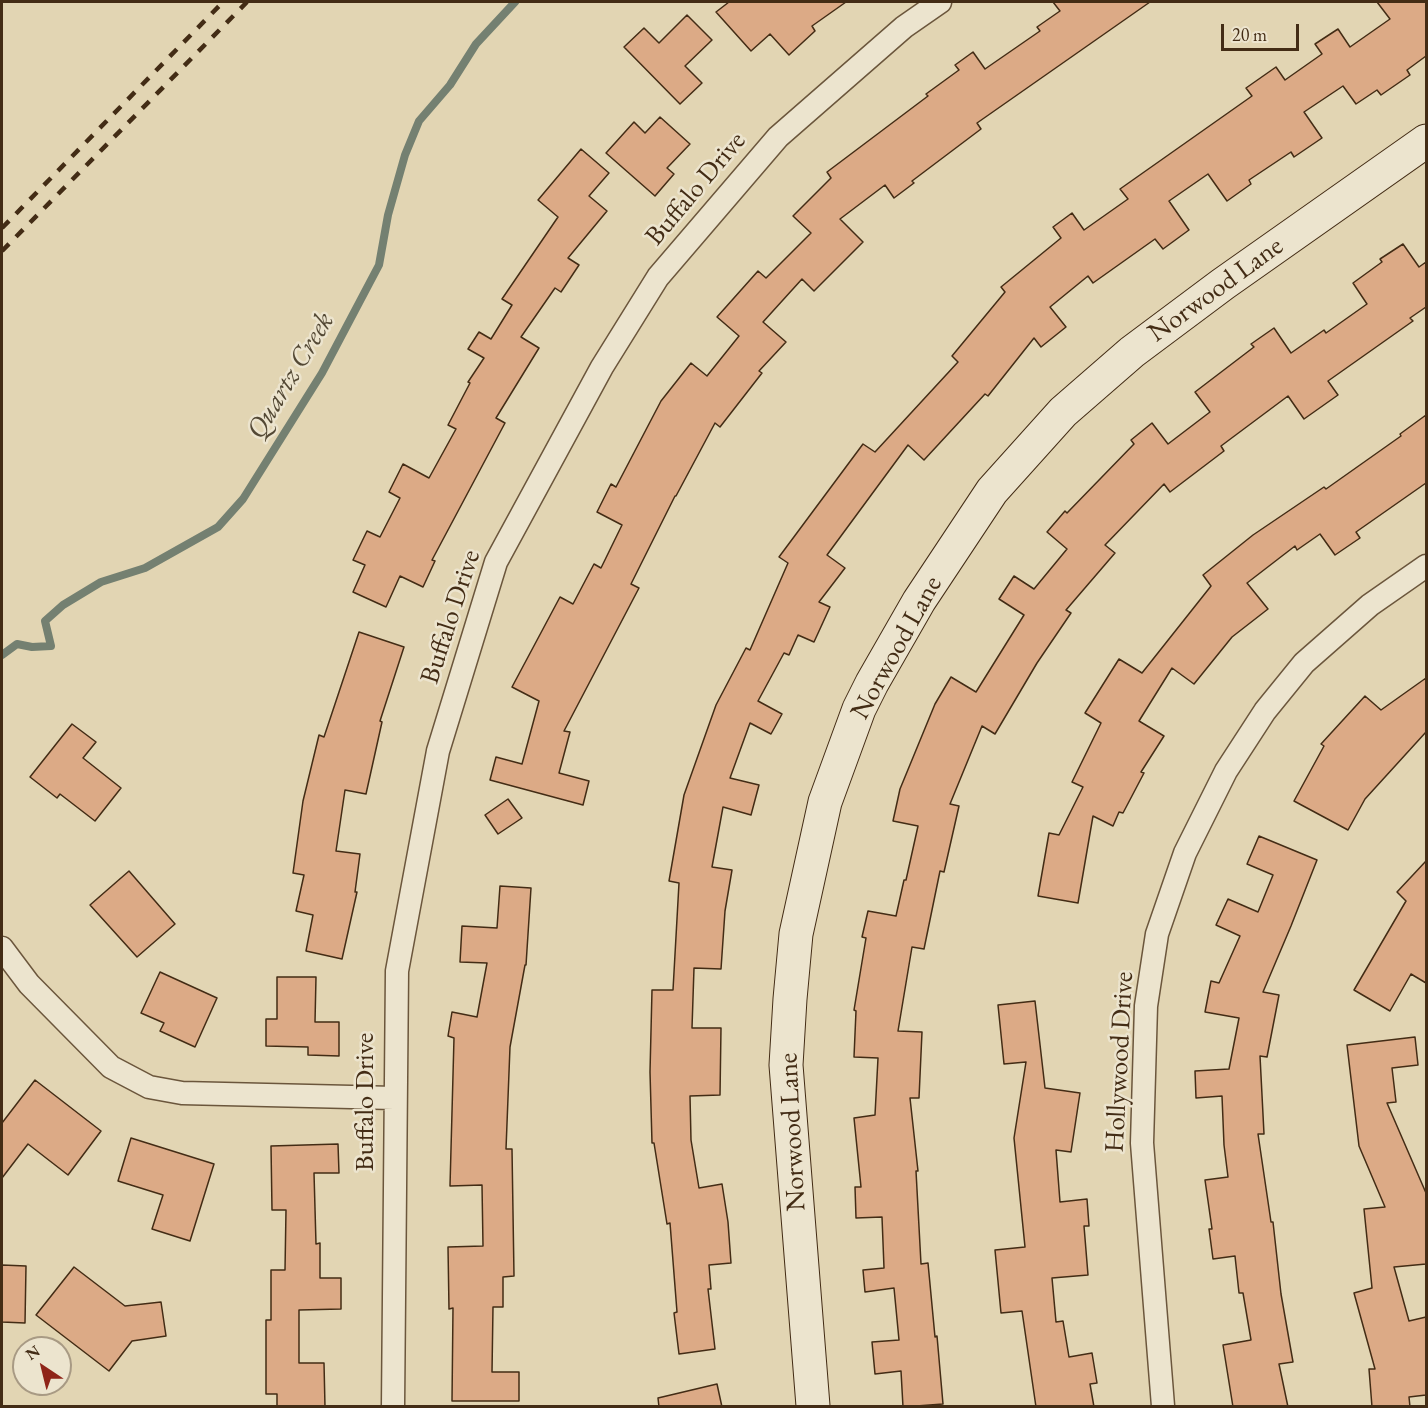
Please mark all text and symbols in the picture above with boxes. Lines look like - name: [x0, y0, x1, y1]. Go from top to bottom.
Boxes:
- scale bar: [1224, 12, 1302, 50]
- text: 20 m: [1232, 23, 1267, 46]
- street label: Buffalo Drive: [639, 125, 753, 253]
- street label: Norwood Lane: [1142, 230, 1290, 350]
- water label: Quartz Creek: [240, 306, 342, 446]
- street label: Buffalo Drive: [414, 546, 488, 688]
- street label: Norwood Lane: [844, 571, 950, 725]
- street label: Hollywood Drive: [1099, 971, 1141, 1153]
- street label: Buffalo Drive: [350, 1033, 382, 1171]
- street label: Norwood Lane: [773, 1052, 813, 1212]
- north arrow: [12, 1336, 72, 1396]
- text: N: [21, 1340, 44, 1365]

